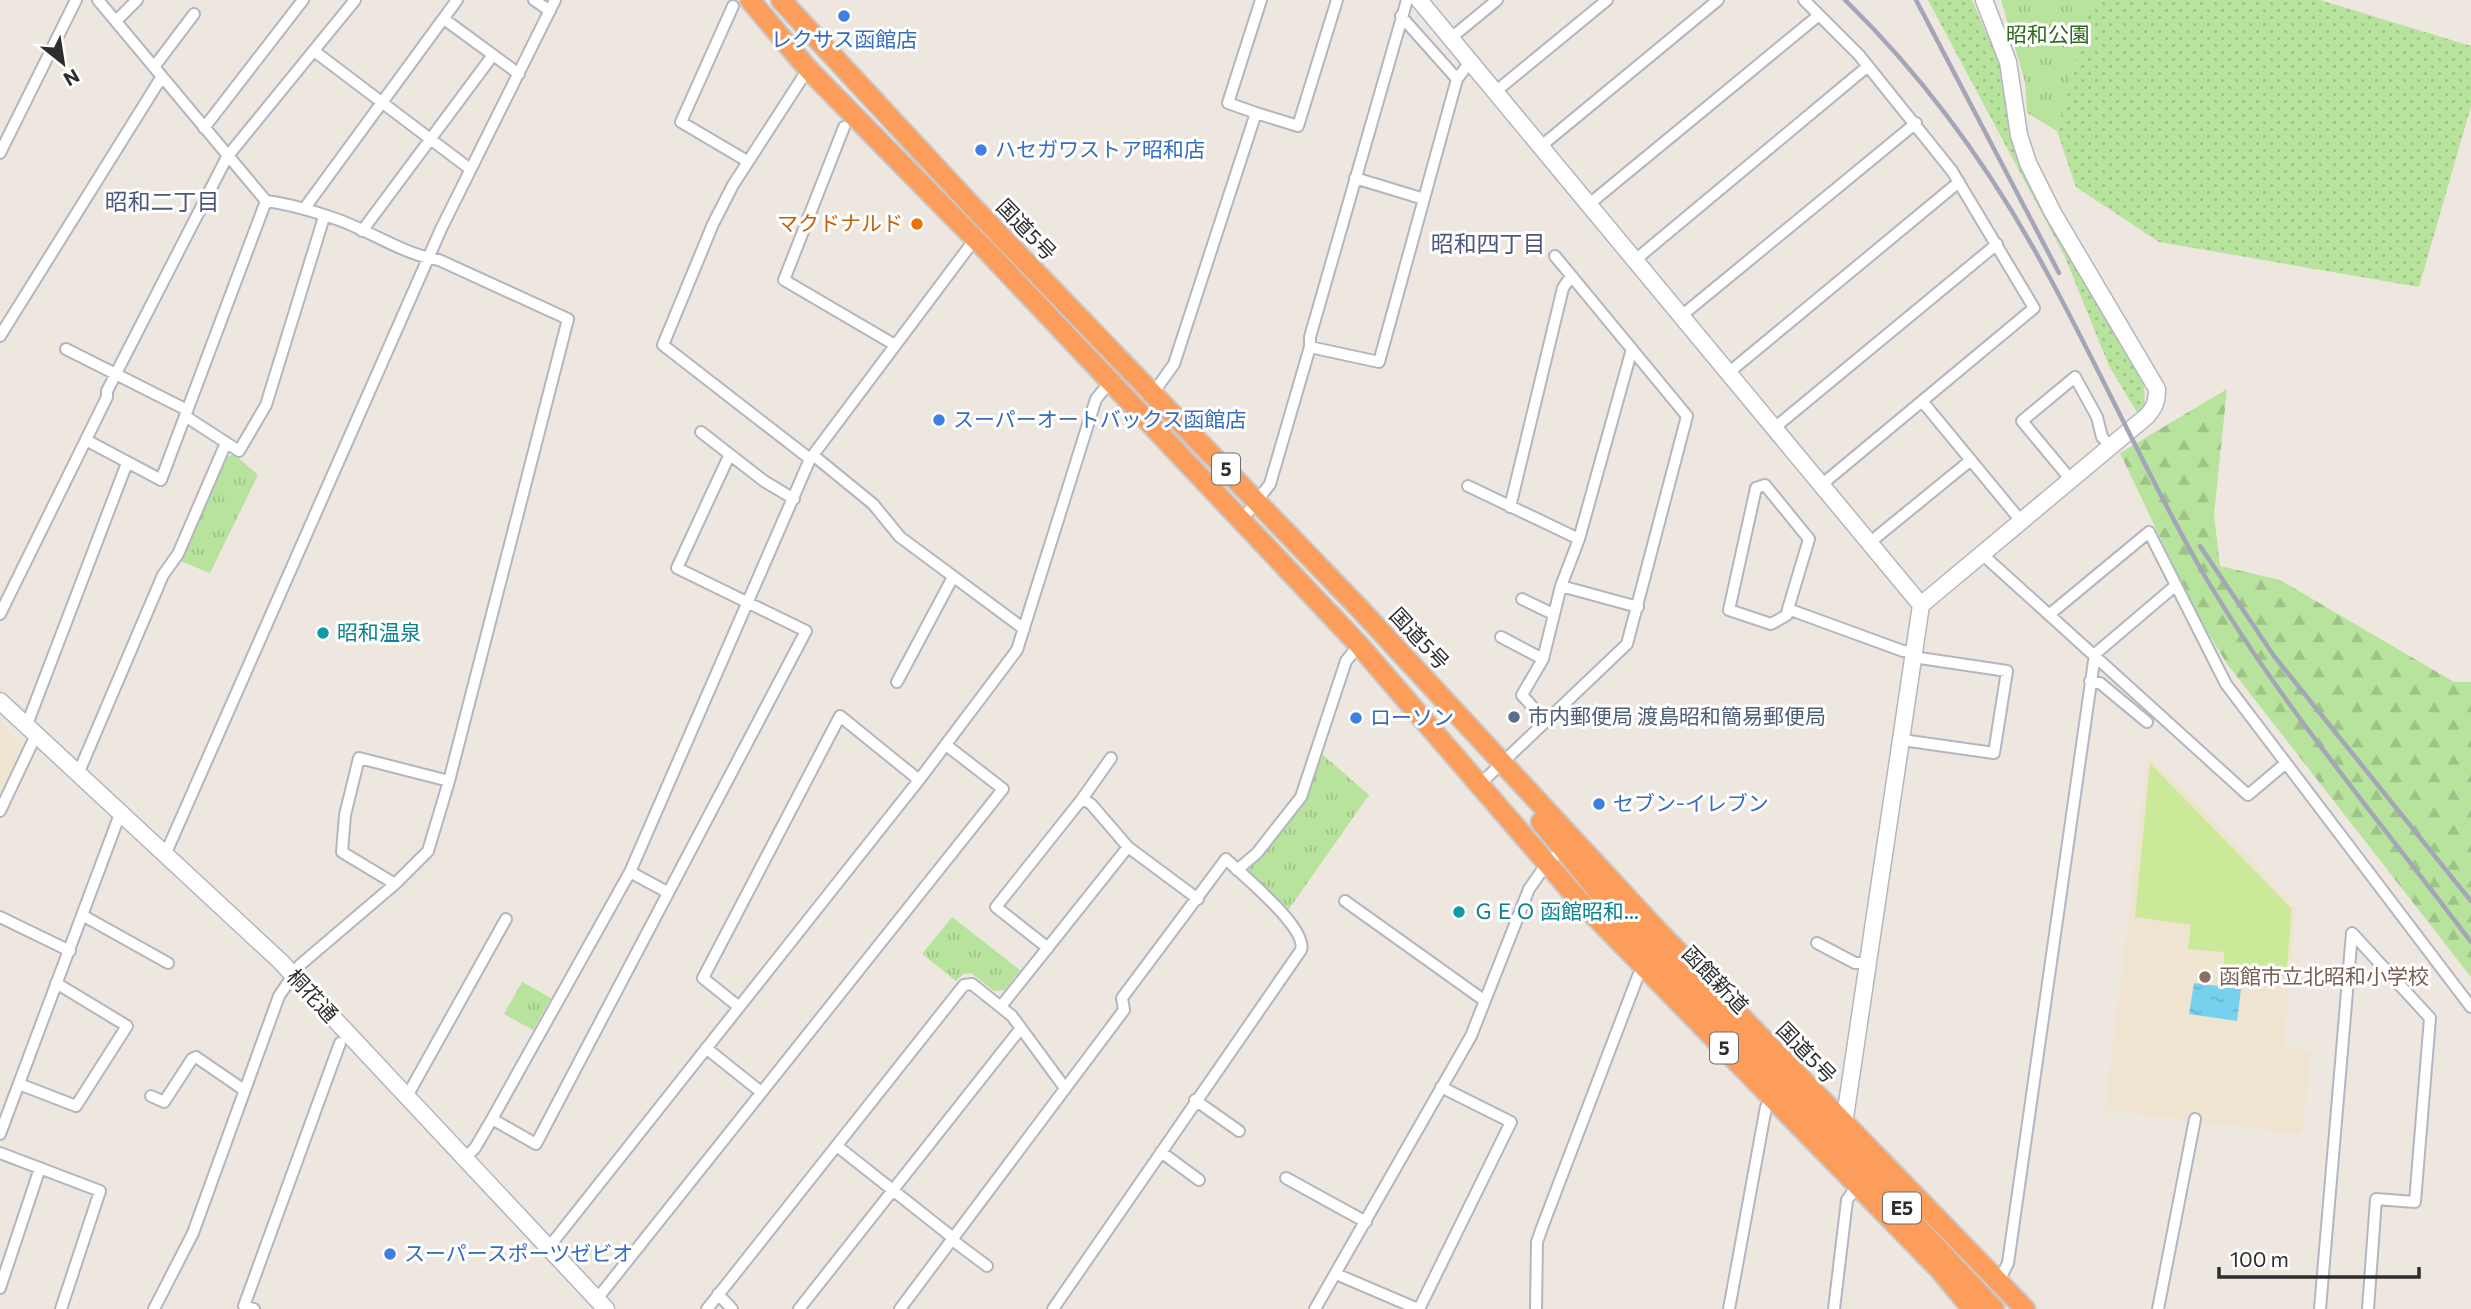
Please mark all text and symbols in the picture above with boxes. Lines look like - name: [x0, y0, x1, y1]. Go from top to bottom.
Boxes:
- marker: レクサス函館店: [836, 8, 852, 24]
- park label: 昭和公園: [2006, 21, 2090, 46]
- place label: レクサス函館店: [771, 26, 917, 51]
- north arrow: [28, 28, 98, 98]
- text: N: [60, 65, 84, 92]
- place label: ハセガワストア昭和店: [995, 136, 1205, 161]
- marker: ハセガワストア昭和店: [973, 142, 989, 158]
- district label: 昭和二丁目: [105, 187, 220, 215]
- street label: 国道5号: [992, 193, 1062, 265]
- place label: マクドナルド: [777, 210, 903, 235]
- marker: マクドナルド: [909, 216, 925, 232]
- district label: 昭和四丁目: [1431, 229, 1546, 257]
- place label: スーパーオートバックス函館店: [953, 406, 1246, 431]
- marker: スーパーオートバックス函館店: [931, 412, 947, 428]
- road number: 5: [1212, 454, 1240, 484]
- street label: 国道5号: [1385, 602, 1455, 674]
- place label: 昭和温泉: [337, 619, 421, 644]
- marker: 昭和温泉: [315, 625, 331, 641]
- place label: 市内郵便局 渡島昭和簡易郵便局: [1528, 703, 1826, 728]
- place label: ローソン: [1370, 704, 1454, 729]
- marker: 市内郵便局 渡島昭和簡易郵便局: [1506, 709, 1522, 725]
- marker: ローソン: [1348, 710, 1364, 726]
- place label: セブン-イレブン: [1613, 790, 1769, 815]
- marker: セブン-イレブン: [1591, 796, 1607, 812]
- place label: ＧＥＯ 函館昭和…: [1473, 898, 1639, 923]
- marker: ＧＥＯ 函館昭和…: [1451, 904, 1467, 920]
- street label: 函館新道: [1678, 940, 1754, 1018]
- street label: 桐花通: [282, 963, 344, 1027]
- place label: 函館市立北昭和小学校: [2219, 963, 2429, 988]
- marker: 函館市立北昭和小学校: [2197, 969, 2213, 985]
- street label: 国道5号: [1772, 1016, 1842, 1088]
- road number: 5: [1710, 1032, 1738, 1064]
- road number: E5: [1883, 1192, 1921, 1224]
- scale bar: [2219, 1236, 2418, 1280]
- place label: スーパースポーツゼビオ: [404, 1240, 633, 1265]
- marker: スーパースポーツゼビオ: [382, 1246, 398, 1262]
- text: 100 m: [2230, 1246, 2289, 1271]

